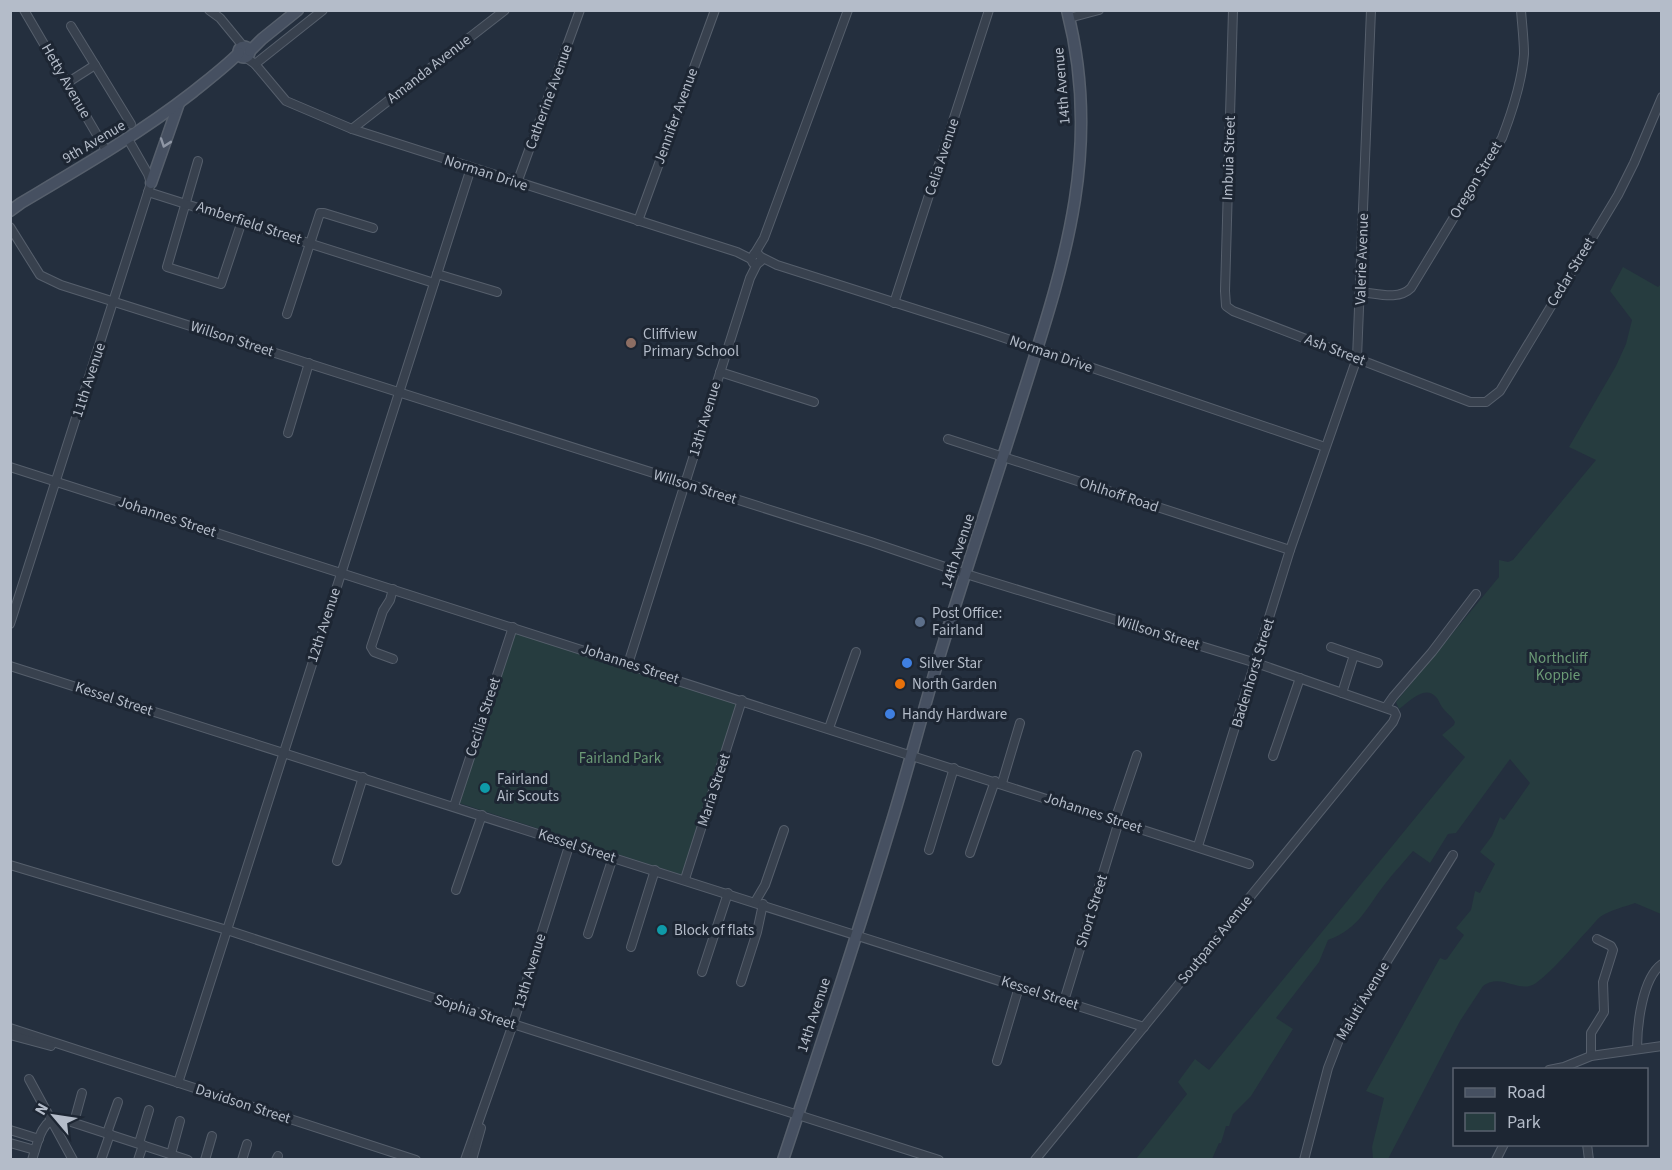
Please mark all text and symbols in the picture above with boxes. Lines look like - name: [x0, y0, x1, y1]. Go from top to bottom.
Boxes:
- street label: Amanda Avenue: [383, 29, 475, 109]
- street label: Hetty Avenue: [36, 40, 96, 122]
- street label: Catherine Avenue: [520, 42, 578, 152]
- street label: 14th Avenue: [1048, 47, 1076, 125]
- street label: Jennifer Avenue: [649, 65, 703, 167]
- street label: 9th Avenue: [59, 115, 129, 169]
- street label: Imbuia Street: [1217, 115, 1241, 201]
- street label: Celia Avenue: [920, 116, 964, 198]
- one-way arrow: [160, 137, 173, 147]
- street label: Oregon Street: [1445, 137, 1507, 223]
- street label: Norman Drive: [441, 150, 531, 196]
- street label: Amberfield Street: [194, 196, 304, 250]
- street label: Valerie Avenue: [1350, 213, 1374, 305]
- street label: Cedar Street: [1542, 233, 1600, 311]
- street label: Willson Street: [188, 316, 276, 362]
- place label: Cliffview Primary School: [643, 324, 739, 362]
- street label: Ash Street: [1302, 329, 1368, 371]
- street label: Norman Drive: [1007, 330, 1095, 378]
- marker: Cliffview Primary School: [624, 336, 638, 350]
- street label: 11th Avenue: [67, 340, 111, 420]
- street label: 13th Avenue: [684, 379, 726, 459]
- street label: Willson Street: [651, 464, 739, 510]
- street label: Ohlhoff Road: [1077, 472, 1161, 518]
- street label: Johannes Street: [115, 491, 219, 543]
- street label: 14th Avenue: [936, 511, 980, 591]
- street label: 12th Avenue: [302, 585, 346, 665]
- place label: Post Office: Fairland: [932, 603, 1002, 641]
- street label: Willson Street: [1114, 610, 1202, 656]
- marker: Post Office: Fairland: [913, 615, 927, 629]
- street label: Badenhorst Street: [1226, 616, 1280, 730]
- street label: Johannes Street: [578, 638, 682, 690]
- park label: Northcliff Koppie: [1528, 648, 1589, 686]
- place label: Silver Star: [919, 653, 983, 674]
- marker: Silver Star: [900, 656, 914, 670]
- place label: North Garden: [912, 674, 997, 695]
- street label: Cecilia Street: [460, 675, 506, 759]
- street label: Kessel Street: [73, 677, 155, 721]
- marker: North Garden: [893, 677, 907, 691]
- place label: Handy Hardware: [902, 704, 1007, 725]
- marker: Handy Hardware: [883, 707, 897, 721]
- park label: Fairland Park: [579, 748, 662, 769]
- street label: Maria Street: [692, 751, 736, 829]
- place label: Fairland Air Scouts: [497, 769, 559, 807]
- marker: Fairland Air Scouts: [478, 781, 492, 795]
- street label: Johannes Street: [1041, 787, 1145, 839]
- street label: Kessel Street: [536, 824, 618, 868]
- street label: Short Street: [1071, 872, 1113, 950]
- street label: Soutpans Avenue: [1173, 891, 1257, 989]
- place label: Block of flats: [674, 920, 754, 941]
- marker: Block of flats: [655, 923, 669, 937]
- street label: 13th Avenue: [509, 931, 551, 1011]
- street label: Maluti Avenue: [1331, 958, 1395, 1044]
- street label: Kessel Street: [999, 971, 1081, 1015]
- street label: 14th Avenue: [792, 975, 836, 1055]
- street label: Sophia Street: [432, 989, 518, 1035]
- legend: [1453, 1068, 1648, 1146]
- street label: Davidson Street: [193, 1079, 293, 1129]
- text: Road: [1507, 1080, 1546, 1105]
- north arrow: [24, 1086, 84, 1146]
- text: N: [30, 1099, 54, 1119]
- text: Park: [1507, 1110, 1541, 1135]

